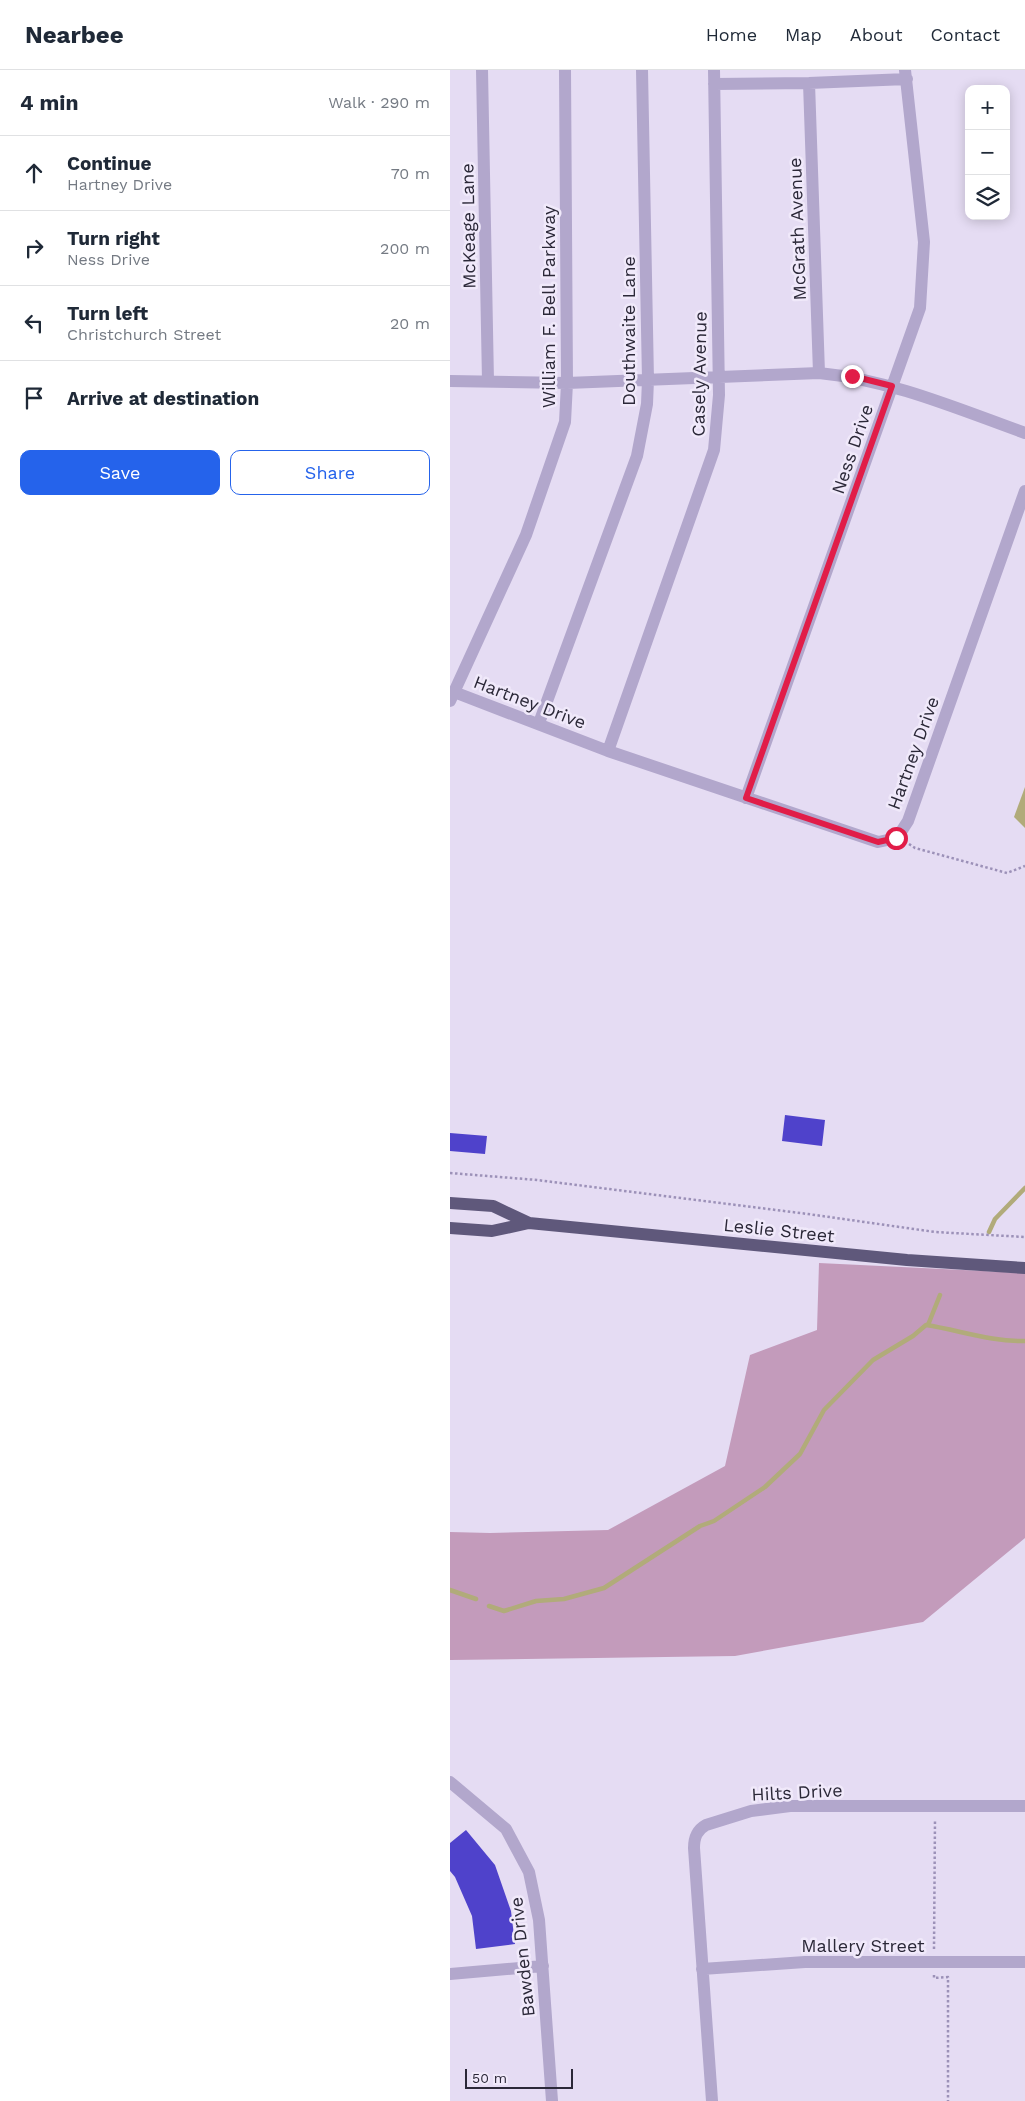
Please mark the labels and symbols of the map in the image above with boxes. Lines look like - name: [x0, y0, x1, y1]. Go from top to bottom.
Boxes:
- street label: McGrath Avenue: [784, 157, 810, 301]
- street label: McKeage Lane: [456, 163, 480, 289]
- street label: William F. Bell Parkway: [538, 205, 559, 408]
- street label: Douthwaite Lane: [618, 256, 639, 406]
- street label: Casely Avenue: [687, 311, 711, 437]
- route end: [841, 365, 864, 388]
- street label: Ness Drive: [827, 401, 877, 497]
- street label: Hartney Drive: [471, 671, 589, 733]
- street label: Hartney Drive: [883, 694, 943, 812]
- route start: [885, 827, 908, 850]
- street label: Leslie Street: [723, 1214, 836, 1246]
- street label: Hilts Drive: [751, 1779, 843, 1805]
- street label: Bawden Drive: [505, 1896, 539, 2018]
- street label: Mallery Street: [801, 1935, 925, 1956]
- scale bar: [465, 2066, 572, 2089]

